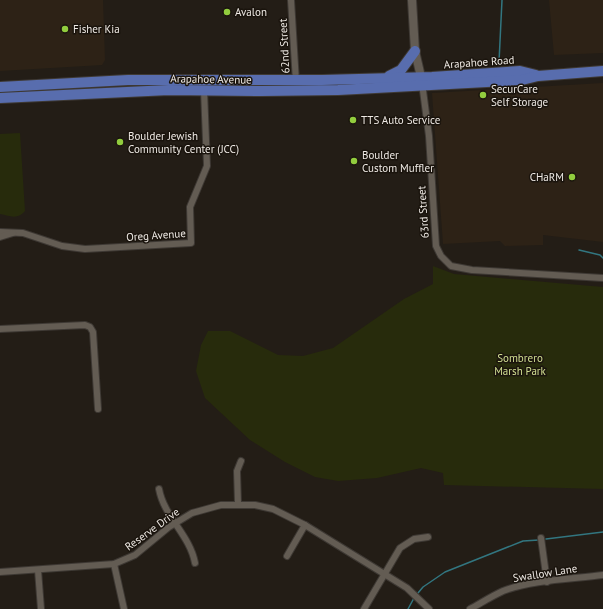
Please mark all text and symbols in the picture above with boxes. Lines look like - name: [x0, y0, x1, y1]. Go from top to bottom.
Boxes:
- place label: Avalon: [235, 5, 267, 19]
- marker: Avalon: [222, 7, 232, 17]
- street label: 62nd Street: [276, 18, 292, 74]
- place label: Fisher Kia: [73, 22, 120, 36]
- marker: Fisher Kia: [60, 24, 70, 34]
- street label: Arapahoe Road: [443, 53, 515, 71]
- street label: Arapahoe Avenue: [170, 71, 252, 87]
- place label: SecurCare Self Storage: [491, 82, 549, 109]
- marker: SecurCare Self Storage: [478, 90, 488, 100]
- place label: TTS Auto Service: [361, 113, 441, 127]
- marker: TTS Auto Service: [348, 115, 358, 125]
- place label: Boulder Jewish Community Center (JCC): [128, 129, 239, 156]
- marker: Boulder Jewish Community Center (JCC): [115, 137, 125, 147]
- place label: Boulder Custom Muffler: [362, 148, 434, 175]
- marker: Boulder Custom Muffler: [349, 156, 359, 166]
- place label: CHaRM: [530, 170, 564, 184]
- marker: CHaRM: [567, 172, 577, 182]
- street label: 63rd Street: [414, 185, 432, 239]
- street label: Oreg Avenue: [126, 226, 187, 244]
- park label: Sombrero Marsh Park: [494, 351, 547, 378]
- street label: Reserve Drive: [122, 504, 182, 553]
- street label: Swallow Lane: [512, 561, 579, 585]

